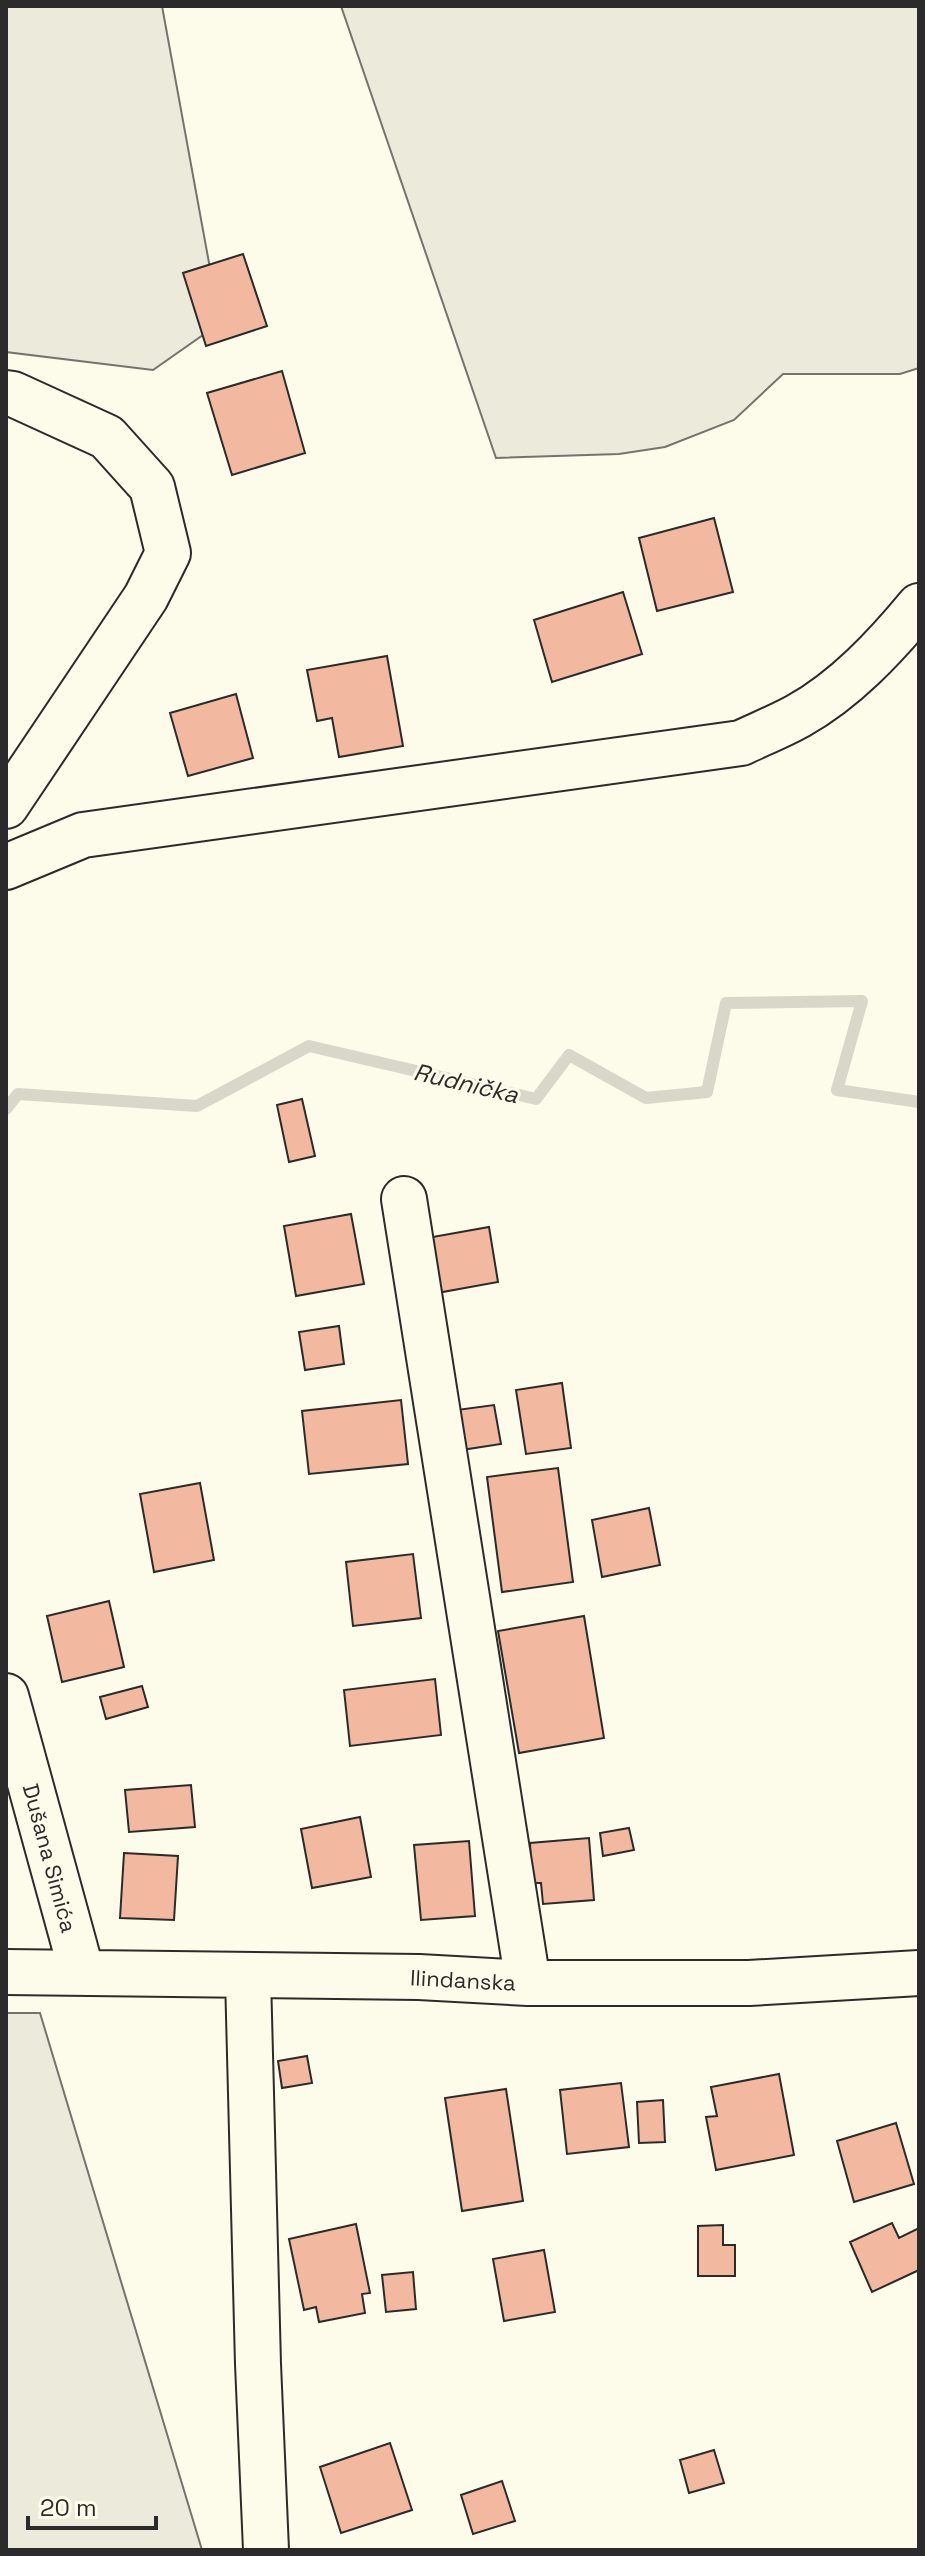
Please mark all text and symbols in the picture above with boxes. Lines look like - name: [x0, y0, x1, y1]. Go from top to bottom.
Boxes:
- water label: Rudnička: [411, 1056, 522, 1110]
- street label: Dušana Simića: [17, 1780, 83, 1936]
- street label: Ilindanska: [409, 1963, 517, 1997]
- scale bar: [28, 2480, 156, 2530]
- text: 20 m: [40, 2492, 97, 2523]

